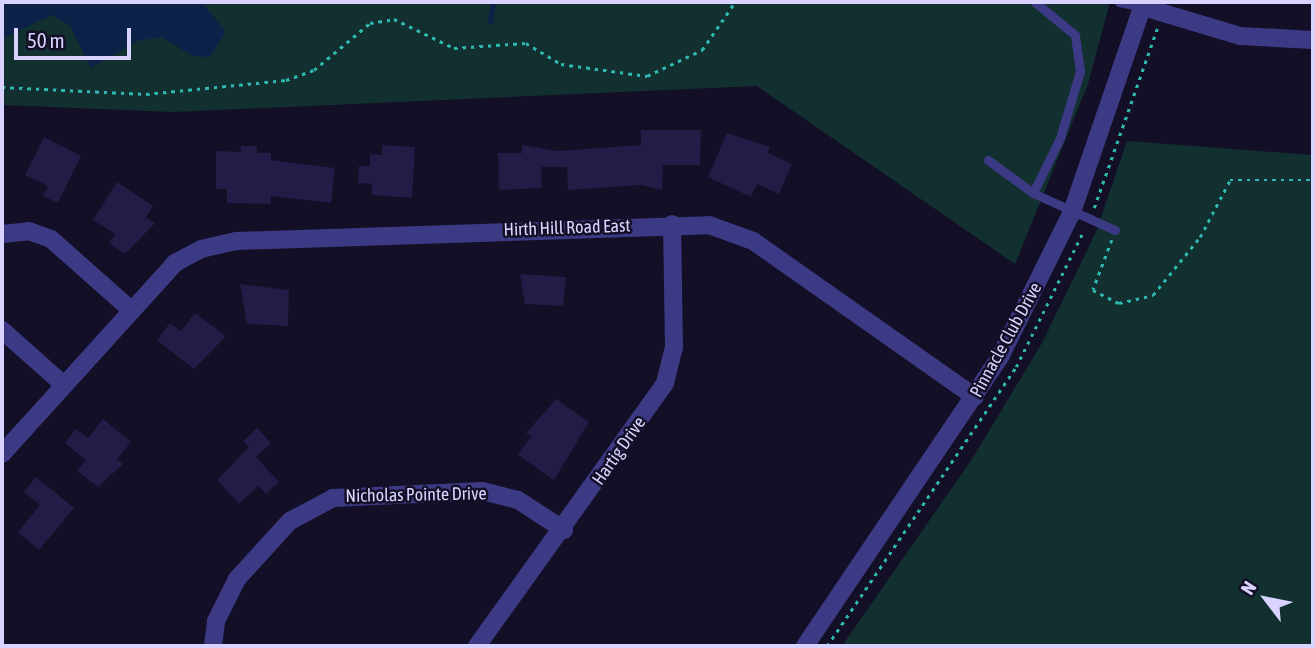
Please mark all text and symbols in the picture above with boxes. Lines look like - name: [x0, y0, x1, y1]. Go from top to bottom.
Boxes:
- scale bar: [18, 14, 135, 58]
- text: 50 m: [27, 28, 65, 52]
- street label: Hirth Hill Road East: [503, 215, 631, 241]
- street label: Pinnacle Club Drive: [966, 279, 1046, 401]
- street label: Hartig Drive: [588, 413, 650, 489]
- street label: Nicholas Pointe Drive: [345, 483, 487, 507]
- north arrow: [1231, 564, 1301, 634]
- text: N: [1236, 577, 1260, 598]

